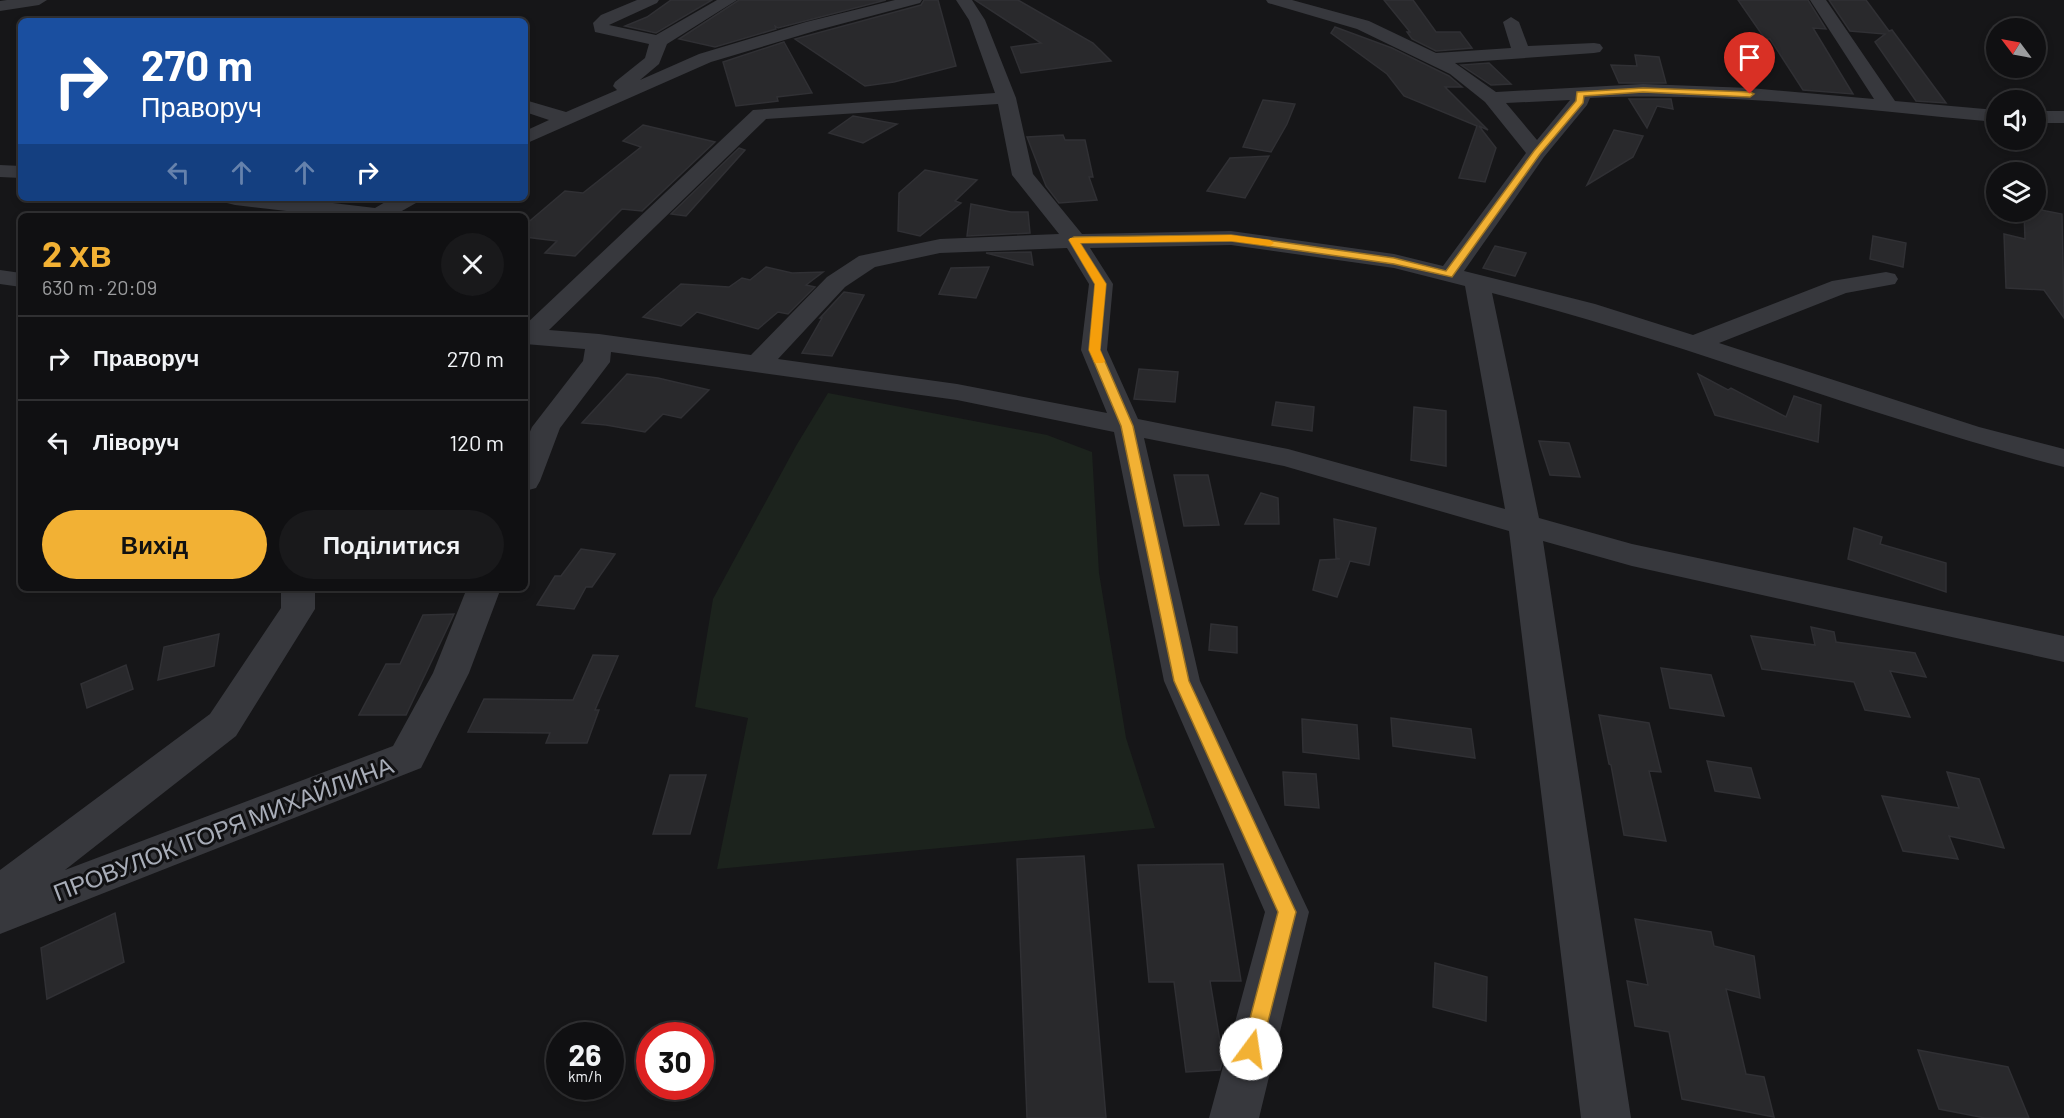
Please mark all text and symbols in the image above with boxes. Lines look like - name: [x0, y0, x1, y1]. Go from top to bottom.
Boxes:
- north arrow: [1986, 18, 2046, 78]
- map controls: [1986, 18, 2046, 222]
- pin: [1724, 32, 1775, 94]
- text: 270 m: [141, 39, 253, 89]
- icon: arrive: [1733, 41, 1766, 74]
- icon: right: [42, 42, 120, 120]
- text: Праворуч: [141, 90, 262, 122]
- button: sound: [1986, 90, 2046, 150]
- icon: left: [162, 156, 195, 189]
- icon: ahead: [225, 156, 258, 189]
- icon: ahead: [288, 156, 321, 189]
- icon: right: [351, 156, 384, 189]
- button: layers: [1986, 162, 2046, 222]
- text: 2 хв: [42, 231, 112, 274]
- button: close: [441, 233, 504, 296]
- text: 630 m · 20:09: [42, 275, 157, 299]
- icon: right: [42, 342, 75, 375]
- text: Праворуч: [93, 344, 199, 370]
- text: 270 m: [447, 345, 504, 371]
- icon: left: [42, 426, 75, 459]
- text: Ліворуч: [93, 428, 179, 454]
- text: 120 m: [449, 429, 504, 455]
- button: Вихід: [42, 510, 267, 579]
- button: Поділитися: [279, 510, 504, 579]
- street label: ПРОВУЛОК ІГОРЯ МИХАЙЛИНА: [49, 750, 397, 906]
- position arrow: [1219, 1017, 1283, 1081]
- speed limit sign: 30: [636, 1022, 714, 1100]
- text: 26: [569, 1036, 601, 1072]
- text: km/h: [568, 1067, 602, 1085]

